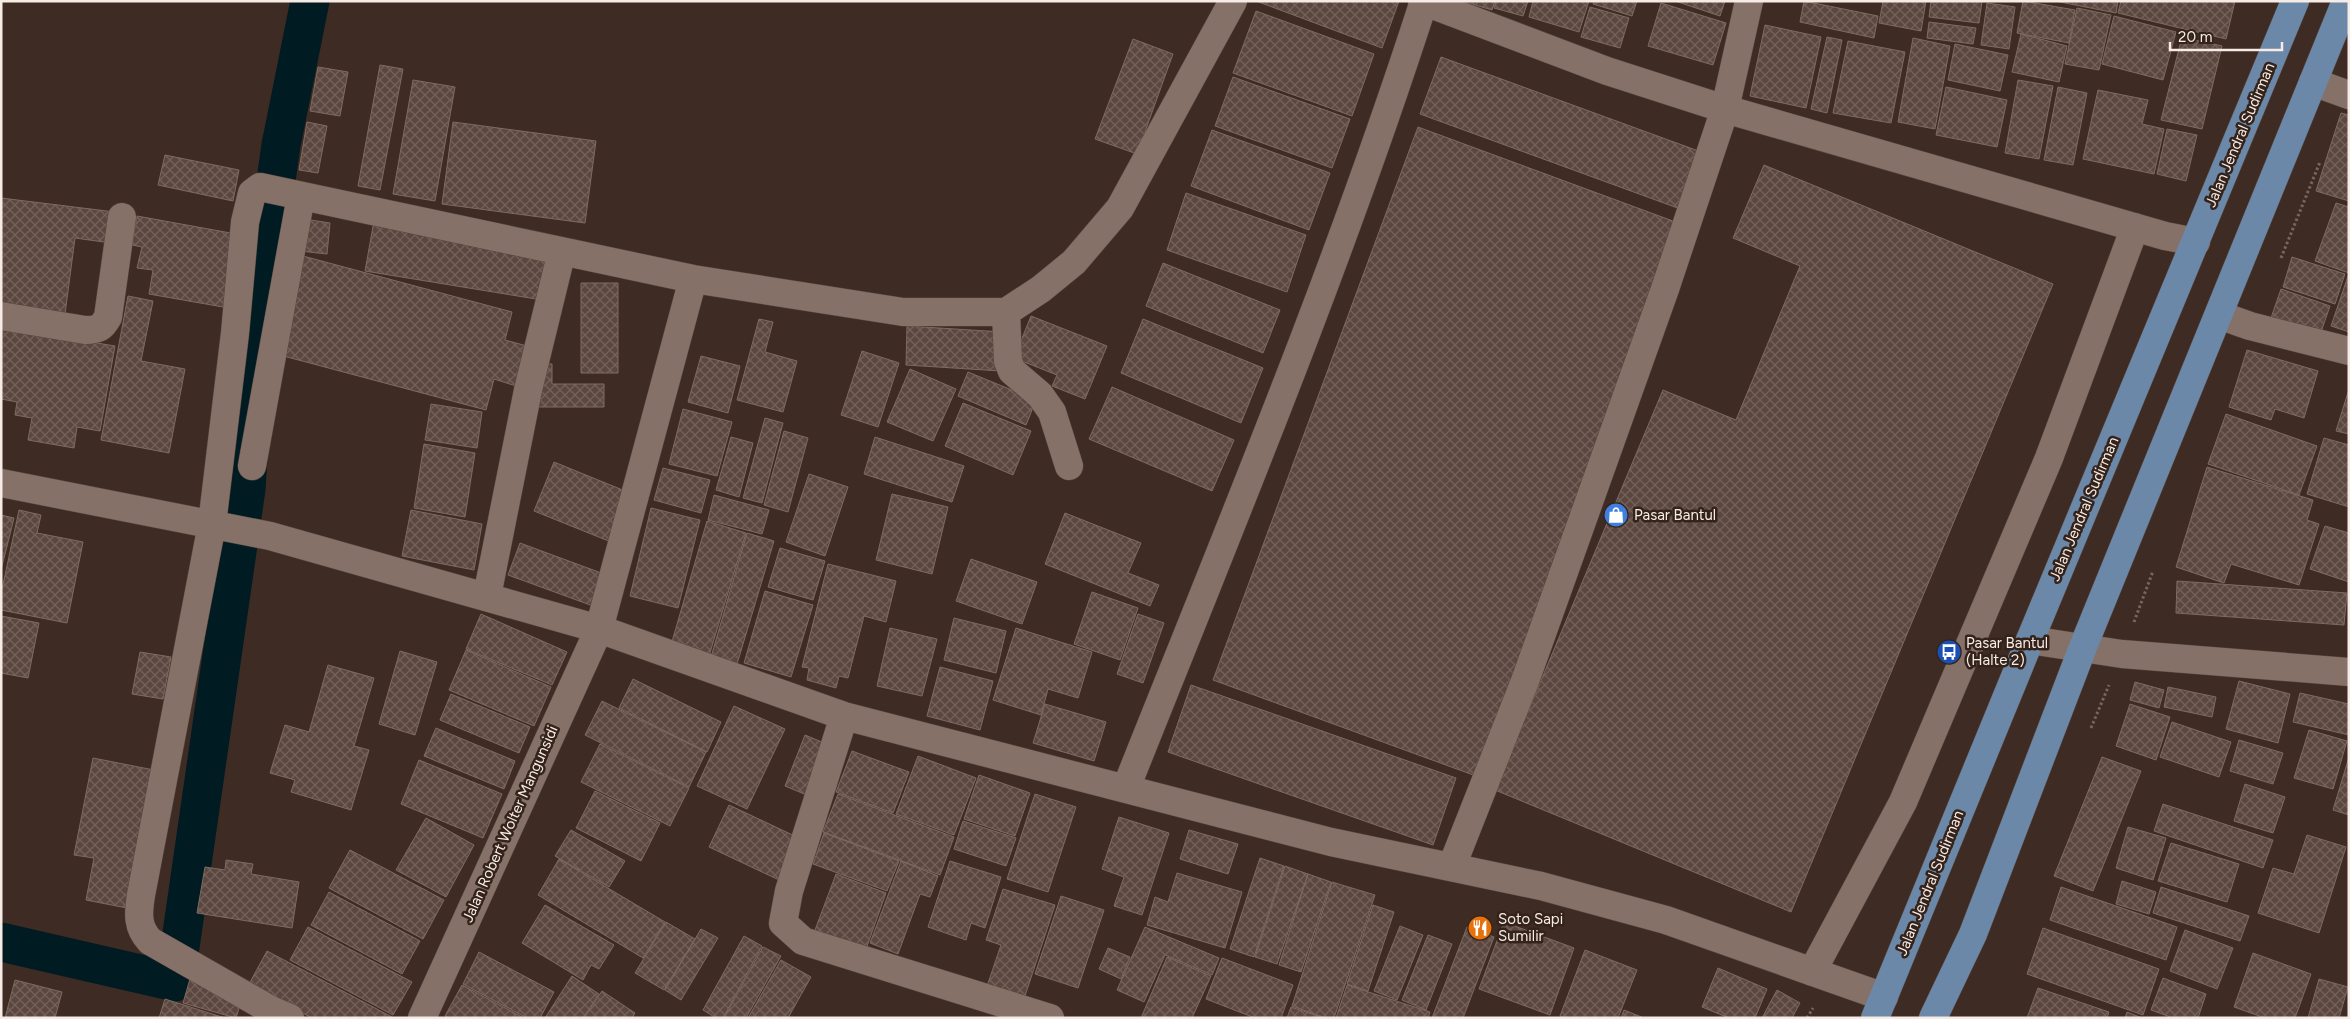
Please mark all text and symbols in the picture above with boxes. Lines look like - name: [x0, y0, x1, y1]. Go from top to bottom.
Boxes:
- scale bar: [2170, 20, 2282, 52]
- text: 20 m: [2178, 28, 2212, 46]
- street label: Jalan Jendral Sudirman: [2201, 60, 2279, 210]
- street label: Jalan Jendral Sudirman: [2045, 434, 2123, 584]
- shop icon: Pasar Bantul: [1603, 502, 1629, 528]
- place label: Pasar Bantul: [1634, 506, 1716, 524]
- place label: Pasar Bantul (Halte 2): [1966, 634, 2048, 669]
- bus stop icon: Pasar Bantul (Halte 2): [1936, 639, 1962, 665]
- street label: Jalan Robert Wolter Mangunsidi: [458, 723, 562, 925]
- street label: Jalan Jendral Sudirman: [1893, 808, 1967, 958]
- place label: Soto Sapi Sumilir: [1498, 910, 1563, 945]
- restaurant icon: Soto Sapi Sumilir: [1467, 915, 1493, 941]

